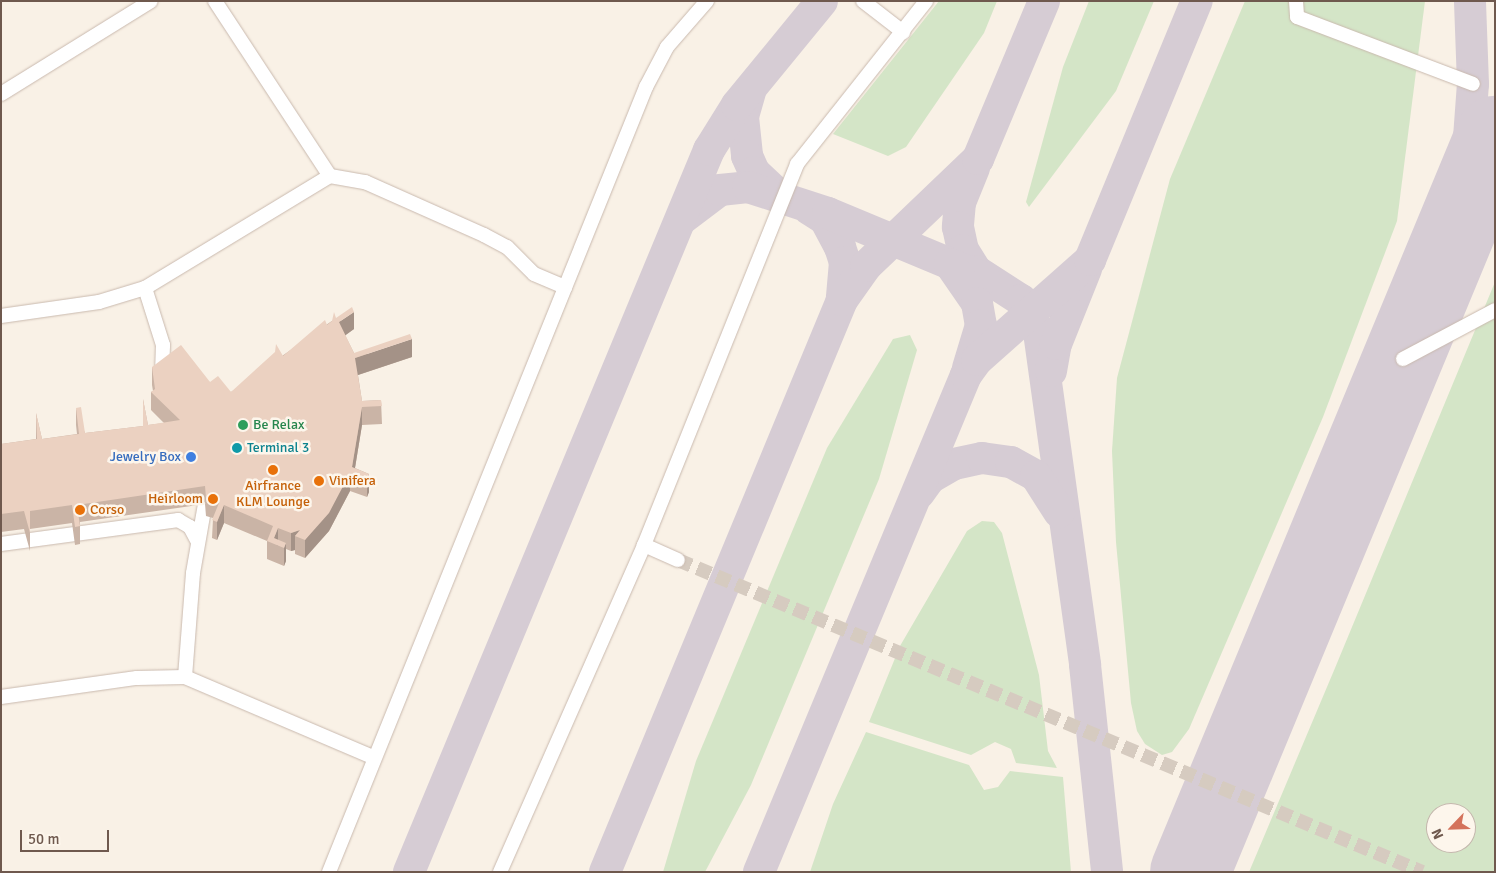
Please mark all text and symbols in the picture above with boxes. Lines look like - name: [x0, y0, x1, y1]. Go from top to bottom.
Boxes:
- place label: Be Relax: [253, 417, 304, 433]
- marker: Be Relax: [237, 419, 249, 431]
- place label: Terminal 3: [247, 440, 309, 456]
- marker: Terminal 3: [231, 442, 243, 454]
- place label: Jewelry Box: [110, 449, 181, 465]
- marker: Jewelry Box: [185, 451, 197, 463]
- marker: Airfrance KLM Lounge: [267, 464, 279, 476]
- place label: Vinifera: [329, 473, 376, 489]
- marker: Vinifera: [313, 475, 325, 487]
- place label: Airfrance KLM Lounge: [236, 478, 310, 511]
- place label: Heirloom: [148, 491, 203, 507]
- marker: Heirloom: [207, 493, 219, 505]
- place label: Corso: [90, 502, 124, 518]
- marker: Corso: [74, 504, 86, 516]
- north arrow: [1426, 803, 1476, 853]
- scale bar: [22, 820, 111, 852]
- text: N: [1428, 826, 1448, 842]
- text: 50 m: [28, 830, 59, 848]

